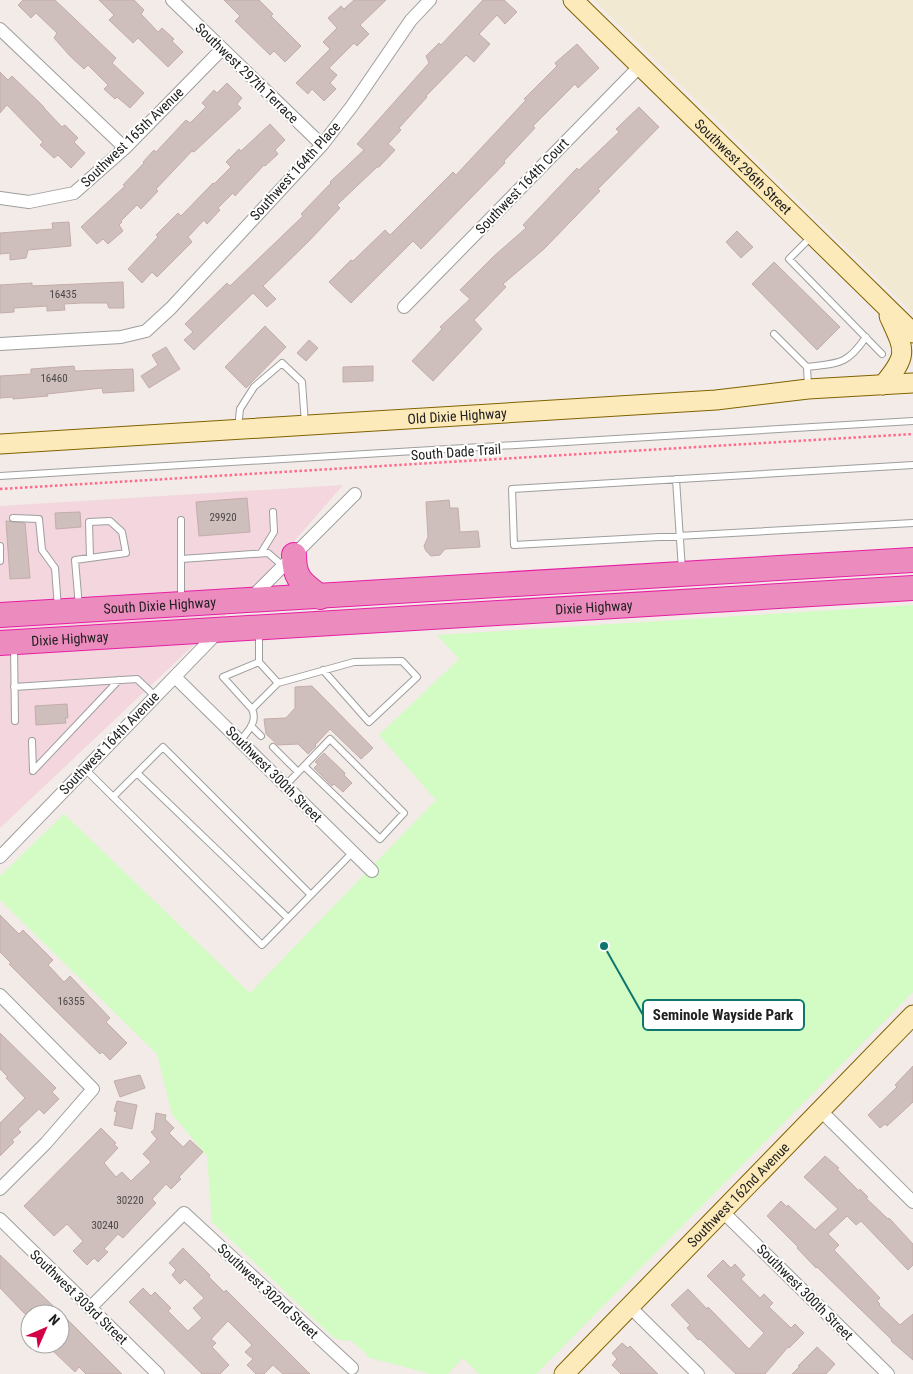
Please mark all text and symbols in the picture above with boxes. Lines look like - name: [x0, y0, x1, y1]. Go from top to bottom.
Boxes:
- street label: Southwest 297th Terrace: [192, 20, 302, 127]
- street label: Southwest 165th Avenue: [77, 84, 187, 190]
- street label: Southwest 296th Street: [691, 116, 795, 217]
- street label: Southwest 164th Place: [247, 118, 344, 224]
- street label: Southwest 164th Court: [472, 135, 572, 237]
- house number: 16435: [49, 288, 77, 301]
- house number: 16460: [40, 372, 68, 385]
- street label: Old Dixie Highway: [407, 405, 507, 427]
- street label: South Dade Trail: [410, 441, 502, 463]
- house number: 29920: [209, 511, 237, 524]
- street label: South Dixie Highway: [103, 594, 217, 617]
- street label: Dixie Highway: [555, 597, 633, 618]
- street label: Dixie Highway: [31, 628, 109, 649]
- street label: Southwest 164th Avenue: [56, 688, 162, 798]
- street label: Southwest 300th Street: [223, 723, 325, 825]
- house number: 16355: [57, 995, 85, 1008]
- callout: Seminole Wayside Park: [643, 1000, 804, 1030]
- text: Seminole Wayside Park: [653, 1006, 794, 1024]
- street label: Southwest 162nd Avenue: [684, 1139, 793, 1250]
- house number: 30220: [116, 1194, 144, 1207]
- house number: 30240: [91, 1219, 119, 1232]
- street label: Southwest 302nd Street: [214, 1240, 322, 1342]
- street label: Southwest 300th Street: [754, 1241, 856, 1343]
- street label: Southwest 303rd Street: [27, 1246, 131, 1348]
- north arrow: [20, 1304, 70, 1354]
- text: N: [46, 1311, 63, 1328]

